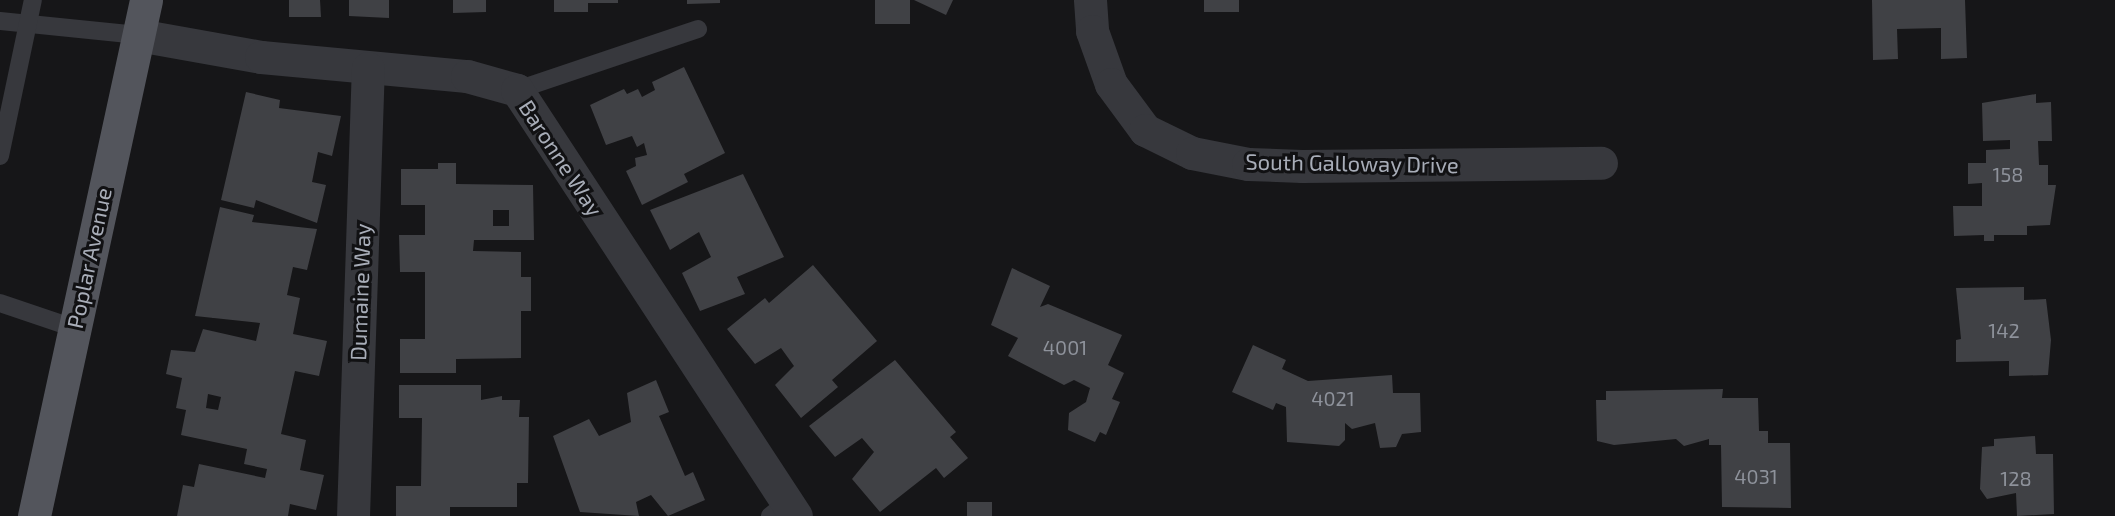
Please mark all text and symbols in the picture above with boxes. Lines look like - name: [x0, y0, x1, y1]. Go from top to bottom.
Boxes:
- street label: Baronne Way: [514, 95, 608, 221]
- street label: South Galloway Drive: [1245, 148, 1459, 178]
- house number: 158: [1993, 162, 2023, 186]
- street label: Poplar Avenue: [61, 185, 117, 331]
- street label: Dumaine Way: [344, 223, 376, 361]
- house number: 142: [1988, 318, 2020, 342]
- house number: 4001: [1043, 335, 1087, 359]
- house number: 4021: [1311, 386, 1355, 410]
- house number: 4031: [1734, 464, 1778, 488]
- house number: 128: [2000, 466, 2032, 490]

